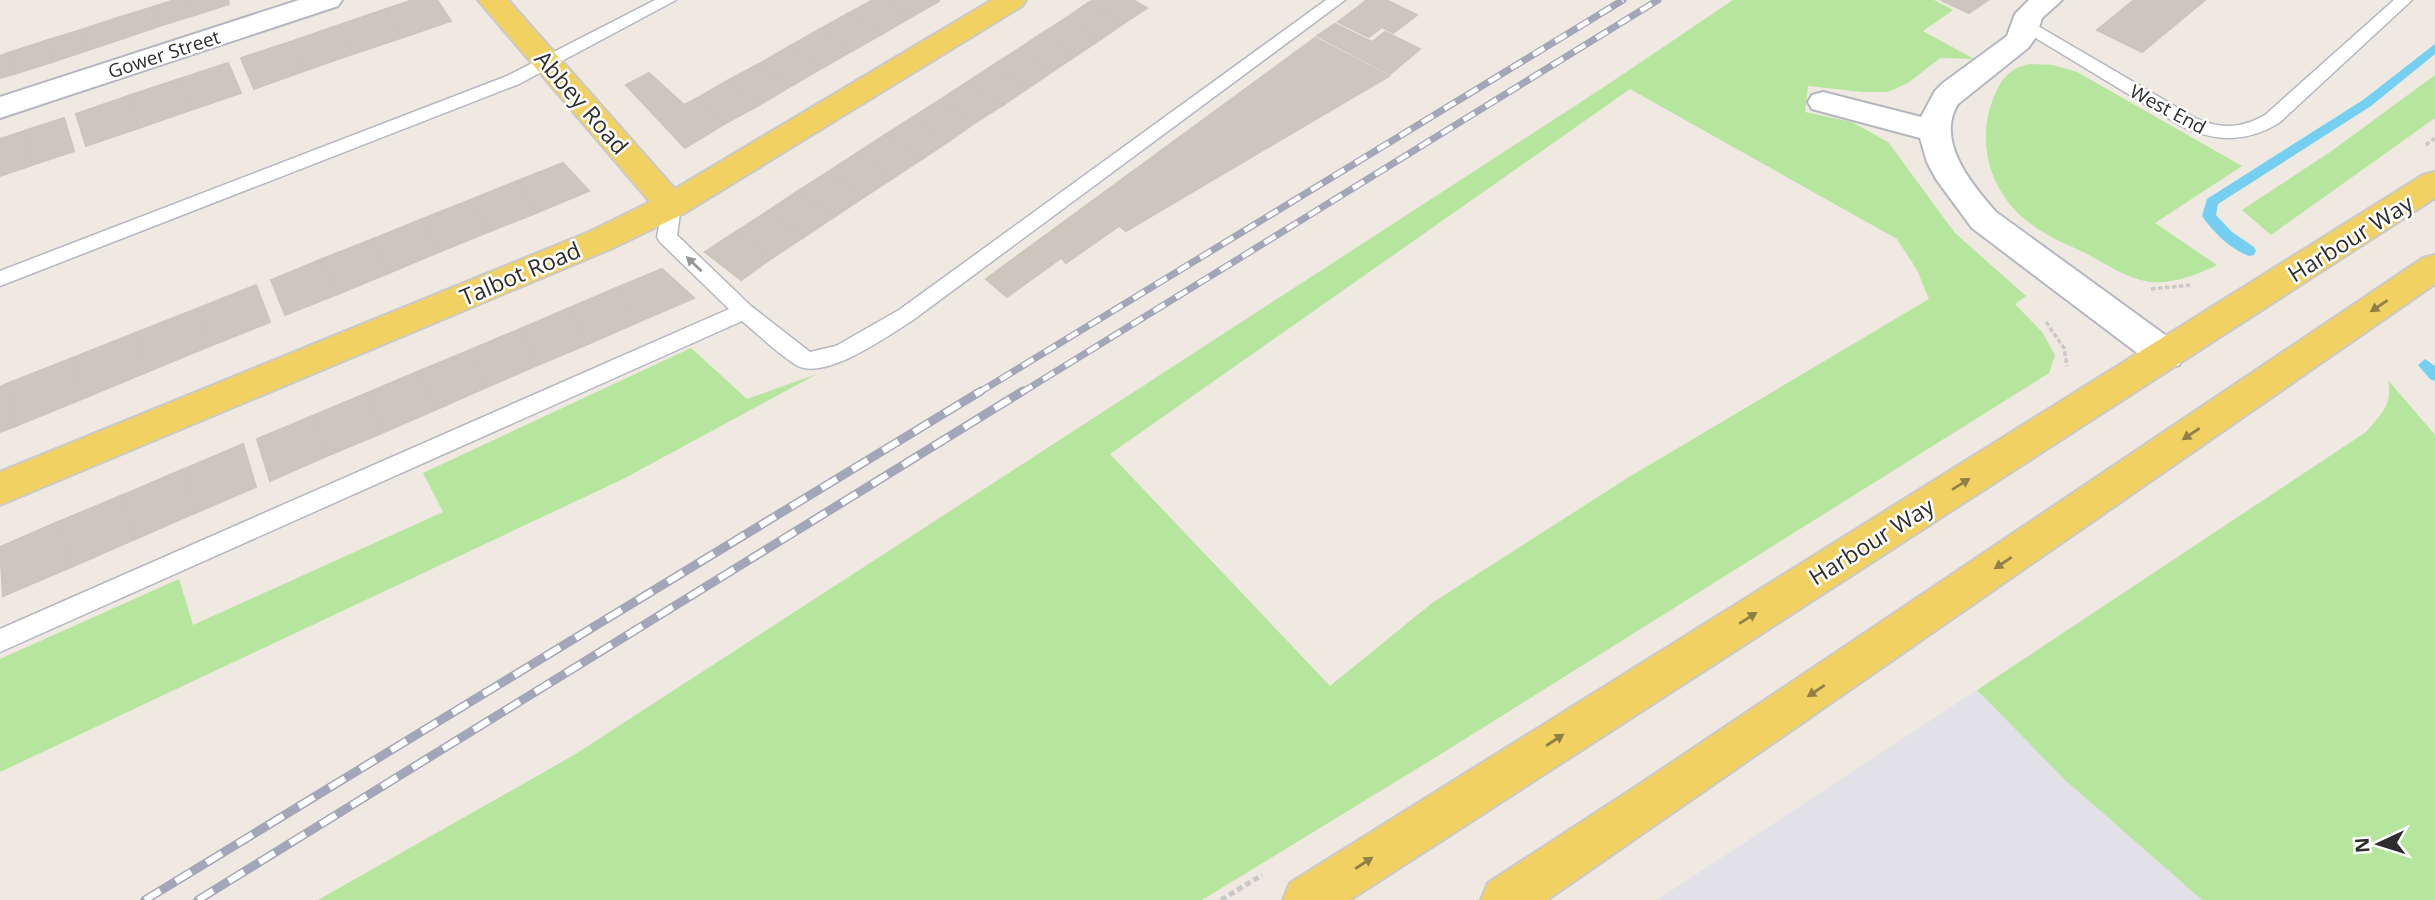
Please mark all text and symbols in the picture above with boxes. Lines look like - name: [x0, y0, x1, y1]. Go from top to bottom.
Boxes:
- street label: Gower Street: [105, 24, 224, 84]
- street label: Abbey Road: [528, 43, 636, 161]
- street label: West End: [2125, 78, 2211, 140]
- street label: Harbour Way: [2281, 187, 2419, 289]
- street label: Talbot Road: [455, 233, 585, 313]
- one-way arrow: [686, 256, 703, 272]
- one-way arrow: [2369, 299, 2389, 312]
- one-way arrow: [2182, 427, 2200, 441]
- one-way arrow: [1951, 477, 1971, 490]
- street label: Harbour Way: [1802, 490, 1940, 592]
- one-way arrow: [1994, 556, 2012, 570]
- one-way arrow: [1738, 612, 1757, 625]
- one-way arrow: [1806, 684, 1825, 697]
- one-way arrow: [1546, 733, 1565, 746]
- north arrow: [2344, 809, 2414, 879]
- text: N: [2349, 837, 2376, 854]
- one-way arrow: [1355, 857, 1374, 870]

